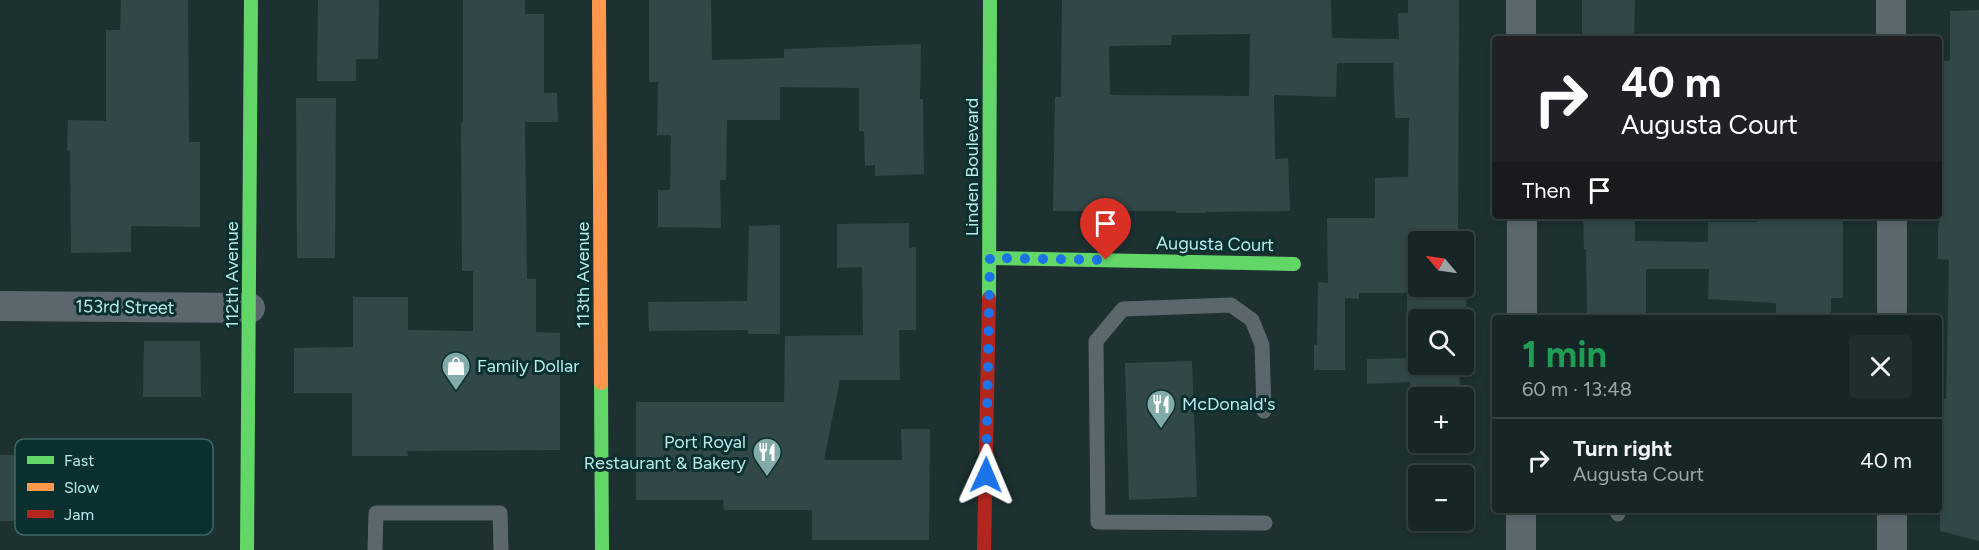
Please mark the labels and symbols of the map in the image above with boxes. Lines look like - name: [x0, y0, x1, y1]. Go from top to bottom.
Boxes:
- street label: Linden Boulevard: [961, 98, 983, 236]
- pin: [1080, 198, 1131, 260]
- street label: 112th Avenue: [221, 221, 243, 329]
- street label: 113th Avenue: [572, 221, 594, 328]
- north arrow: [1408, 231, 1474, 297]
- street label: Augusta Court: [1156, 232, 1274, 256]
- street label: 153rd Street: [75, 295, 175, 319]
- shop icon: Family Dollar: [440, 350, 472, 392]
- place label: Family Dollar: [477, 355, 579, 377]
- restaurant icon: McDonald's: [1145, 388, 1177, 430]
- place label: McDonald's: [1182, 393, 1276, 415]
- place label: Port Royal Restaurant & Bakery: [584, 431, 747, 474]
- restaurant icon: Port Royal Restaurant & Bakery: [751, 436, 783, 478]
- legend: [15, 439, 213, 535]
- position arrow: [954, 443, 1018, 507]
- text: Fast: [64, 451, 94, 470]
- text: Slow: [64, 478, 99, 497]
- text: Jam: [64, 505, 94, 524]

